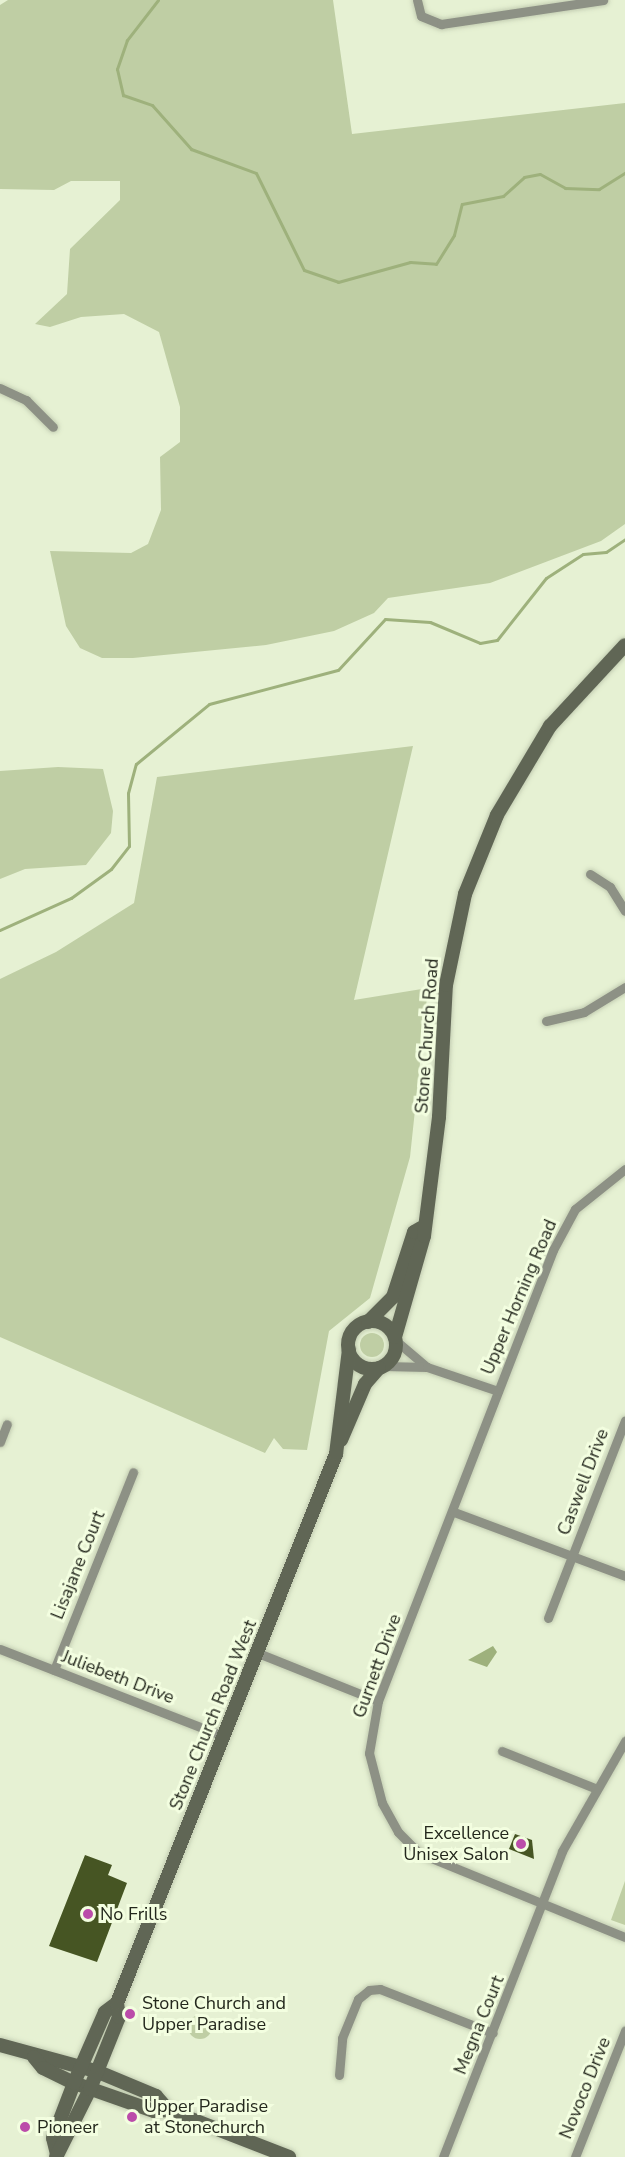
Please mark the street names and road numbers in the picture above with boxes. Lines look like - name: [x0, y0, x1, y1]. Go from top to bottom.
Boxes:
- street label: Stone Church Road: [411, 958, 443, 1114]
- street label: Upper Horning Road: [477, 1216, 561, 1378]
- street label: Caswell Drive: [553, 1426, 613, 1538]
- street label: Lisajane Court: [46, 1508, 110, 1622]
- street label: Gurnett Drive: [348, 1611, 406, 1721]
- street label: Stone Church Road West: [165, 1617, 261, 1813]
- street label: Juliebeth Drive: [59, 1646, 177, 1708]
- street label: Megna Court: [449, 1972, 509, 2078]
- street label: Novoco Drive: [555, 2034, 615, 2142]

